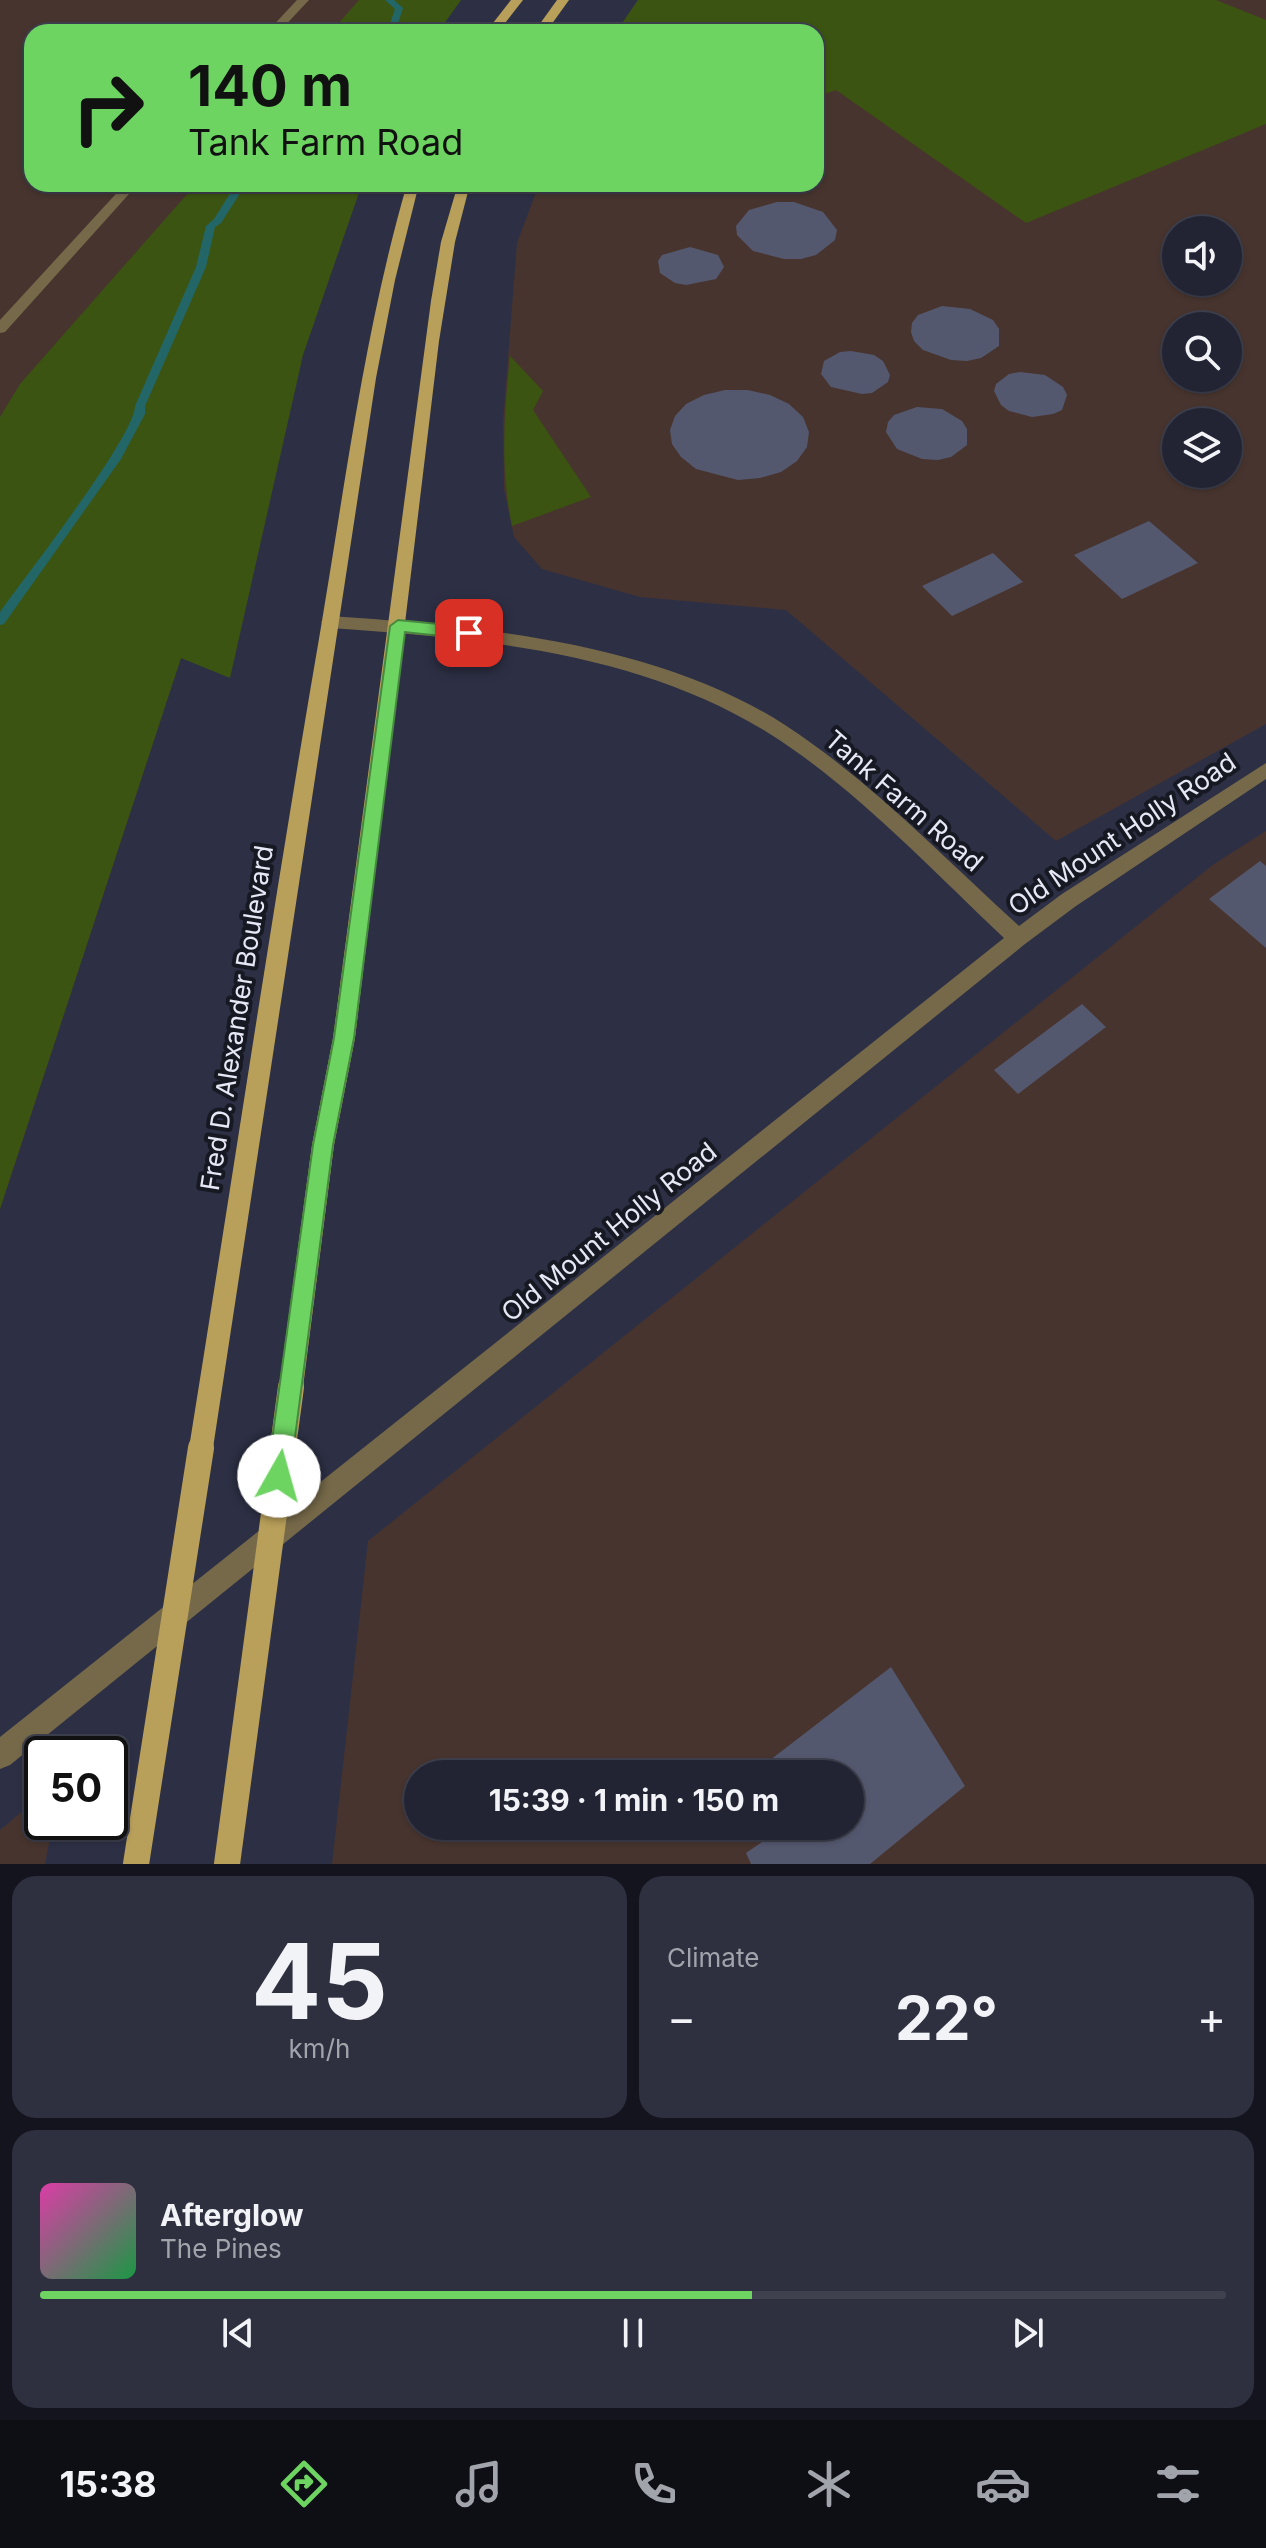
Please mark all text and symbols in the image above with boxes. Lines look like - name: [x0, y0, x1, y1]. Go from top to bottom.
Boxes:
- text: 140 m: [188, 52, 352, 120]
- icon: right: [56, 56, 160, 160]
- text: Tank Farm Road: [188, 120, 463, 164]
- map controls: [1162, 216, 1242, 488]
- button: sound: [1162, 216, 1242, 296]
- button: search: [1162, 312, 1242, 392]
- button: layers: [1162, 408, 1242, 488]
- pin: [435, 599, 503, 667]
- icon: arrive: [447, 611, 491, 655]
- street label: Tank Farm Road: [819, 724, 989, 878]
- street label: Old Mount Holly Road: [1002, 746, 1241, 921]
- street label: Fred D. Alexander Boulevard: [194, 843, 279, 1193]
- street label: Old Mount Holly Road: [495, 1135, 722, 1328]
- position arrow: [237, 1434, 321, 1518]
- speed limit sign: 50: [24, 1736, 128, 1840]
- text: 15:39 · 1 min · 150 m: [489, 1782, 779, 1818]
- text: 45: [251, 1918, 388, 2044]
- text: Climate: [667, 1942, 759, 1973]
- text: 22°: [895, 1982, 998, 2054]
- text: −: [667, 1991, 696, 2045]
- text: +: [1197, 1991, 1226, 2045]
- text: km/h: [289, 2033, 350, 2064]
- text: Afterglow: [160, 2197, 304, 2233]
- text: The Pines: [160, 2233, 282, 2264]
- icon: previous: [216, 2311, 260, 2355]
- icon: pause: [611, 2311, 655, 2355]
- icon: next: [1006, 2311, 1050, 2355]
- icon: directions: [276, 2456, 332, 2512]
- icon: music: [451, 2456, 507, 2512]
- icon: phone: [626, 2456, 682, 2512]
- icon: climate: [801, 2456, 857, 2512]
- icon: car: [975, 2456, 1031, 2512]
- icon: filters: [1150, 2456, 1206, 2512]
- text: 15:38: [59, 2462, 157, 2506]

